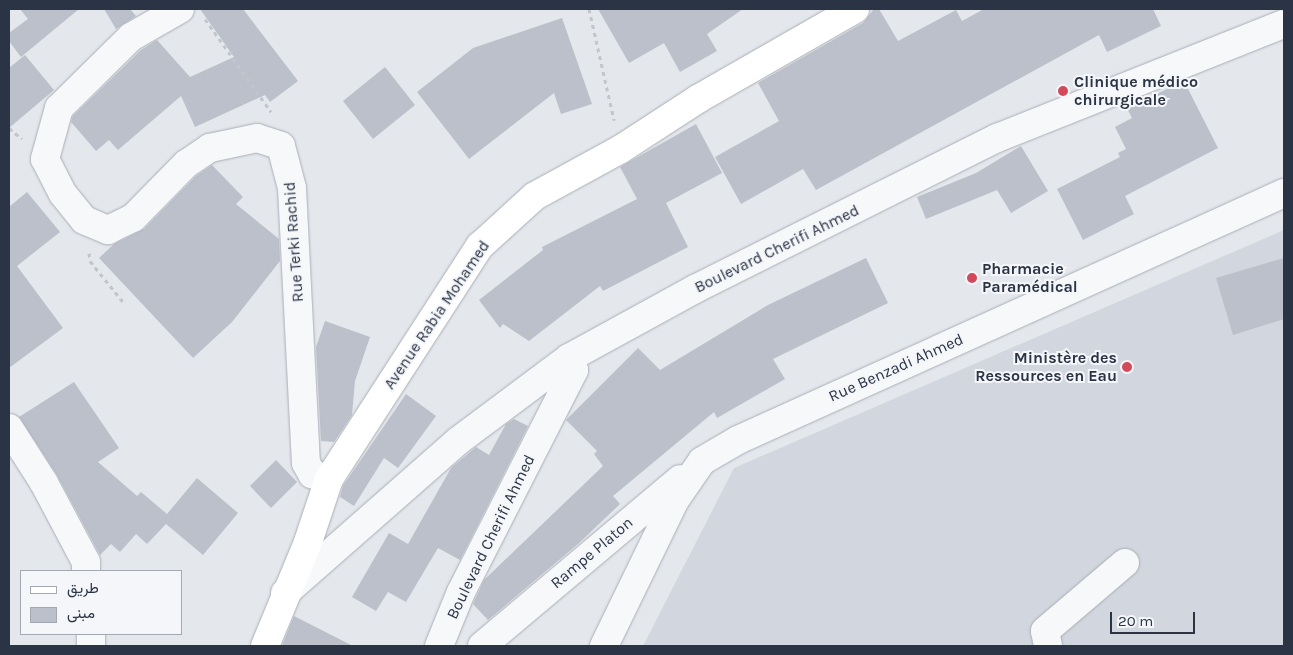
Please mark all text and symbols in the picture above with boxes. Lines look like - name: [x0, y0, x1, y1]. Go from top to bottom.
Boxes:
- place label: Clinique médico chirurgicale: [1074, 72, 1198, 110]
- marker: Clinique médico chirurgicale: [1056, 84, 1070, 98]
- street label: Rue Terki Rachid: [280, 181, 308, 303]
- street label: Boulevard Cherifi Ahmed: [692, 201, 862, 297]
- street label: Avenue Rabia Mohamed: [380, 237, 494, 393]
- place label: Pharmacie Paramédical: [982, 259, 1078, 297]
- marker: Pharmacie Paramédical: [966, 272, 978, 284]
- street label: Rue Benzadi Ahmed: [826, 330, 966, 406]
- place label: Ministère des Ressources en Eau: [975, 348, 1117, 386]
- marker: Ministère des Ressources en Eau: [1121, 361, 1133, 373]
- street label: Boulevard Cherifi Ahmed: [443, 452, 539, 622]
- street label: Rampe Platon: [547, 513, 637, 593]
- legend: [20, 570, 182, 635]
- text: طريق: [67, 579, 99, 597]
- scale bar: [1113, 602, 1198, 634]
- text: مبنى: [67, 604, 95, 622]
- text: 20 m: [1118, 612, 1153, 630]

